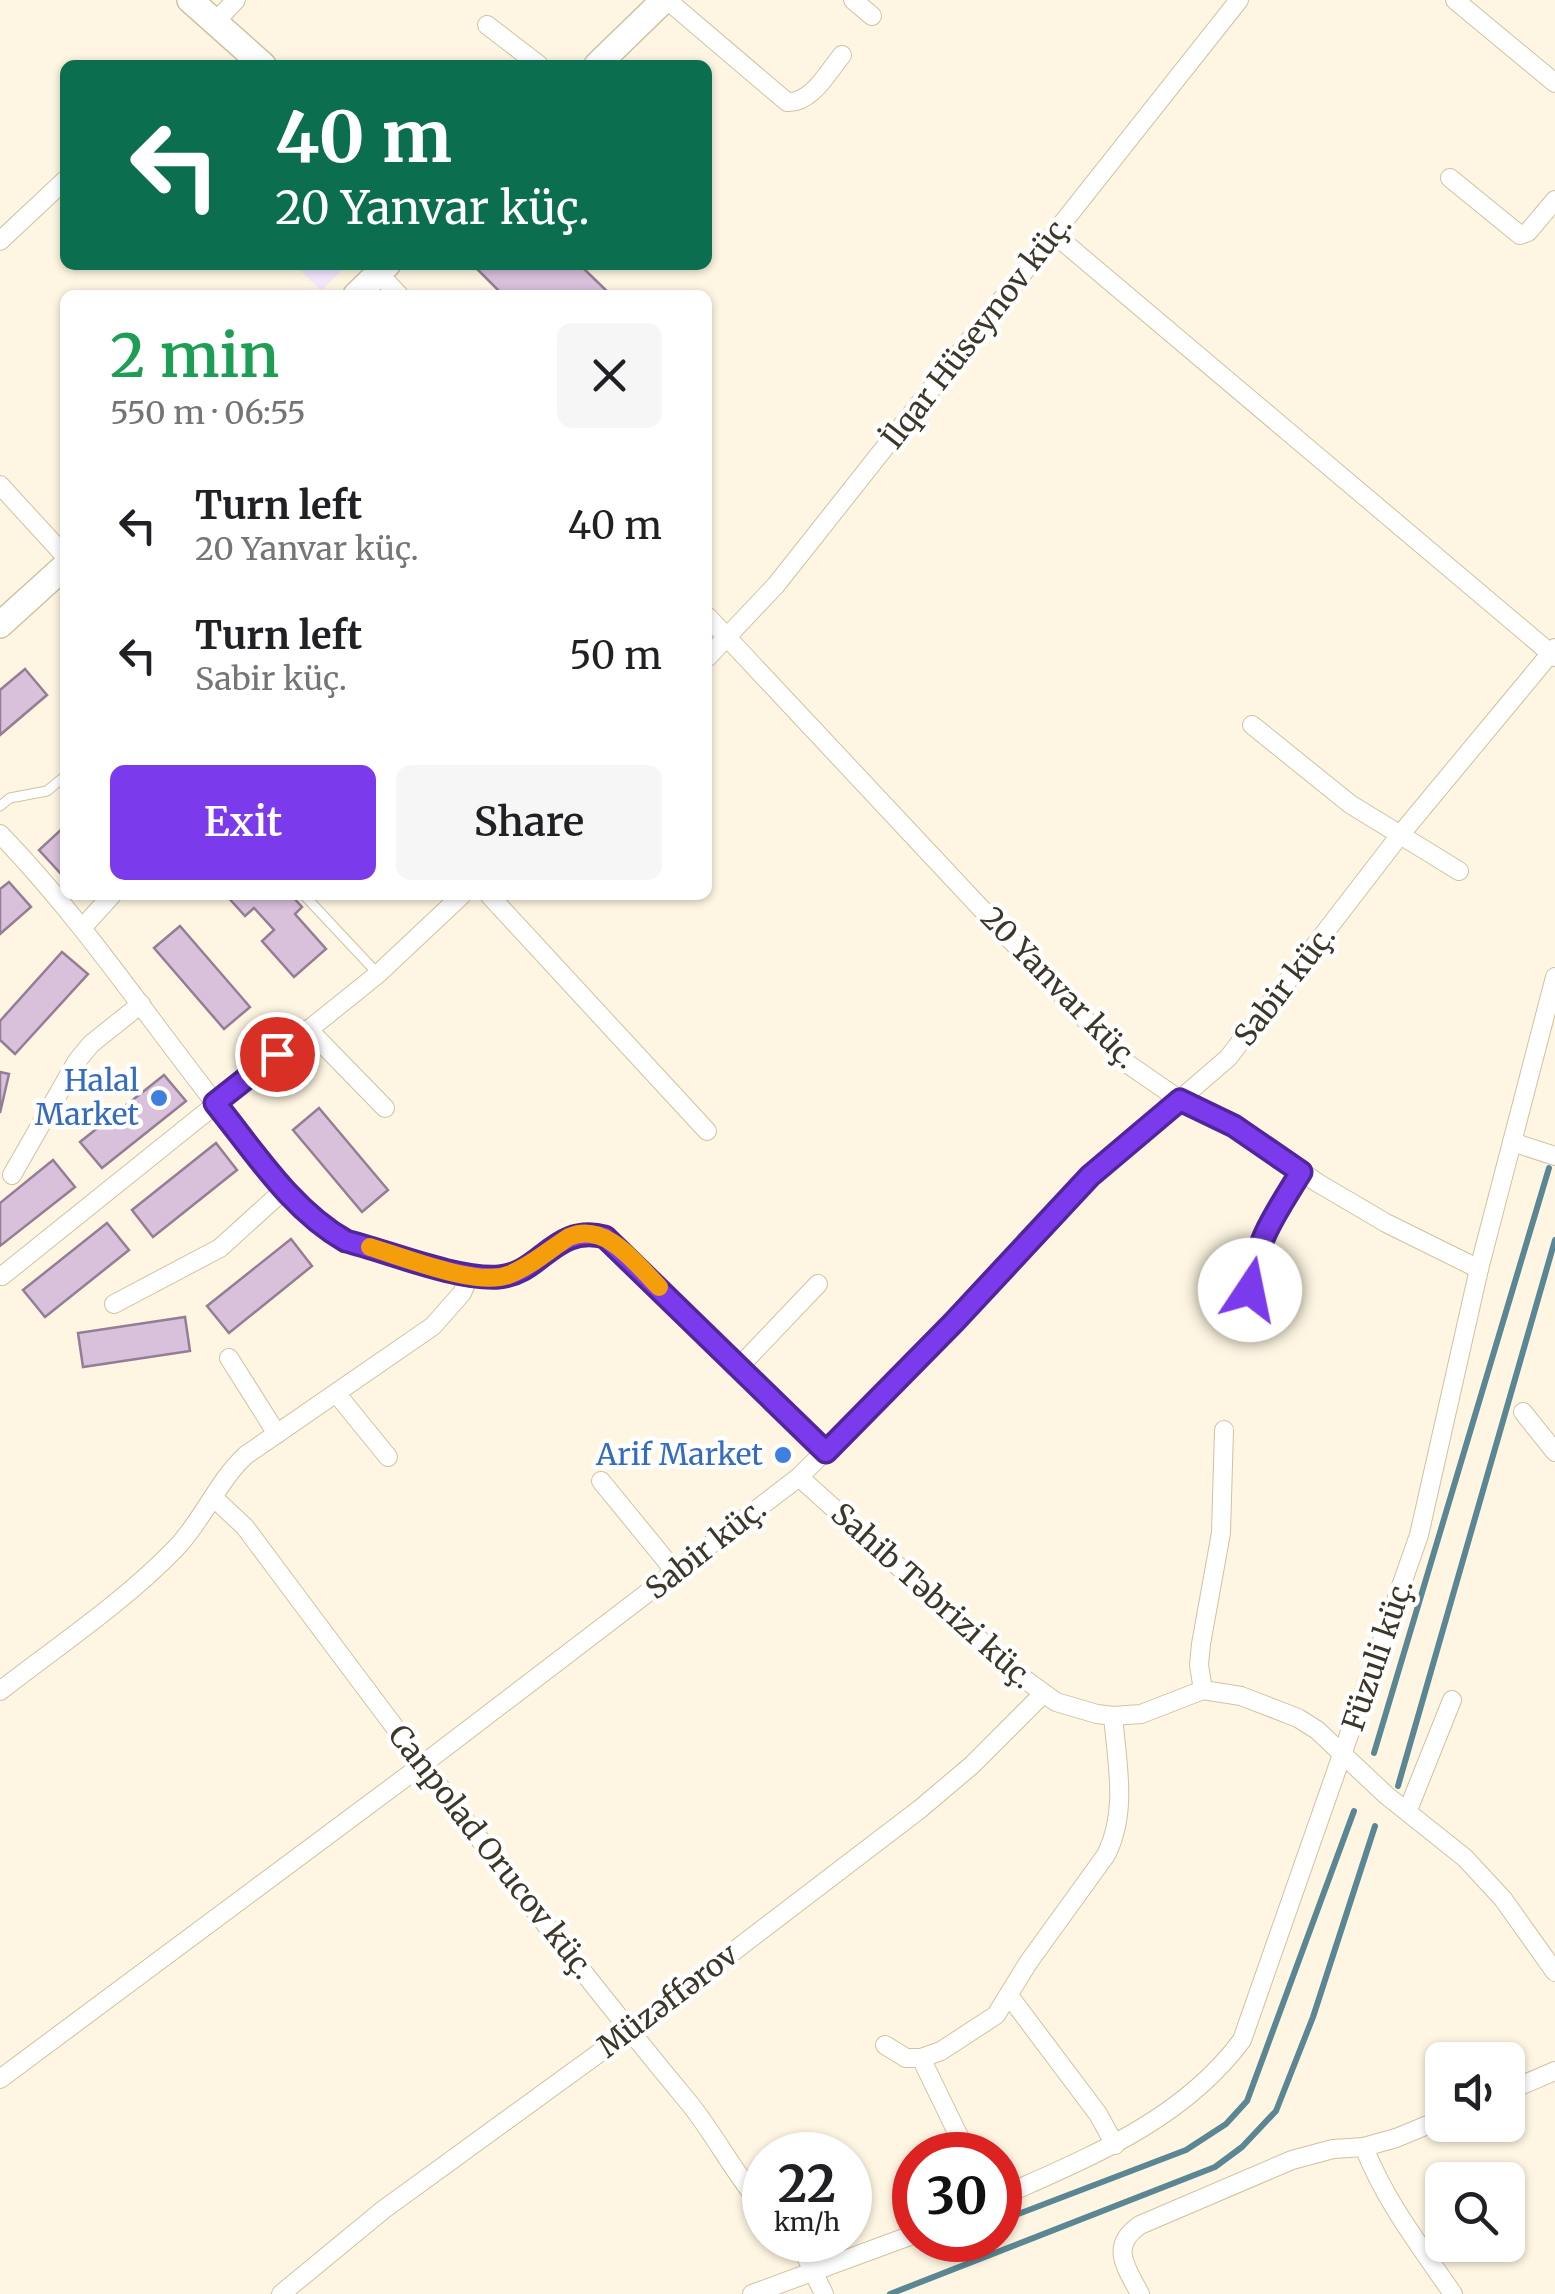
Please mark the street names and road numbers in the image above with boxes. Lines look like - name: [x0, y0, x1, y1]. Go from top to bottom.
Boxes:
- street label: İlqar Hüseynov küç.: [873, 207, 1079, 456]
- street label: 20 Yanvar küç.: [973, 899, 1146, 1076]
- street label: Sabir küç.: [1225, 918, 1343, 1053]
- street label: Sabir küç.: [638, 1489, 773, 1607]
- street label: Sahib Təbrizi küç.: [824, 1494, 1042, 1696]
- street label: Füzuli küç.: [1333, 1574, 1421, 1736]
- street label: Canpolad Orucov küç.: [381, 1716, 603, 1986]
- street label: Müzəffərov: [590, 1935, 746, 2065]

